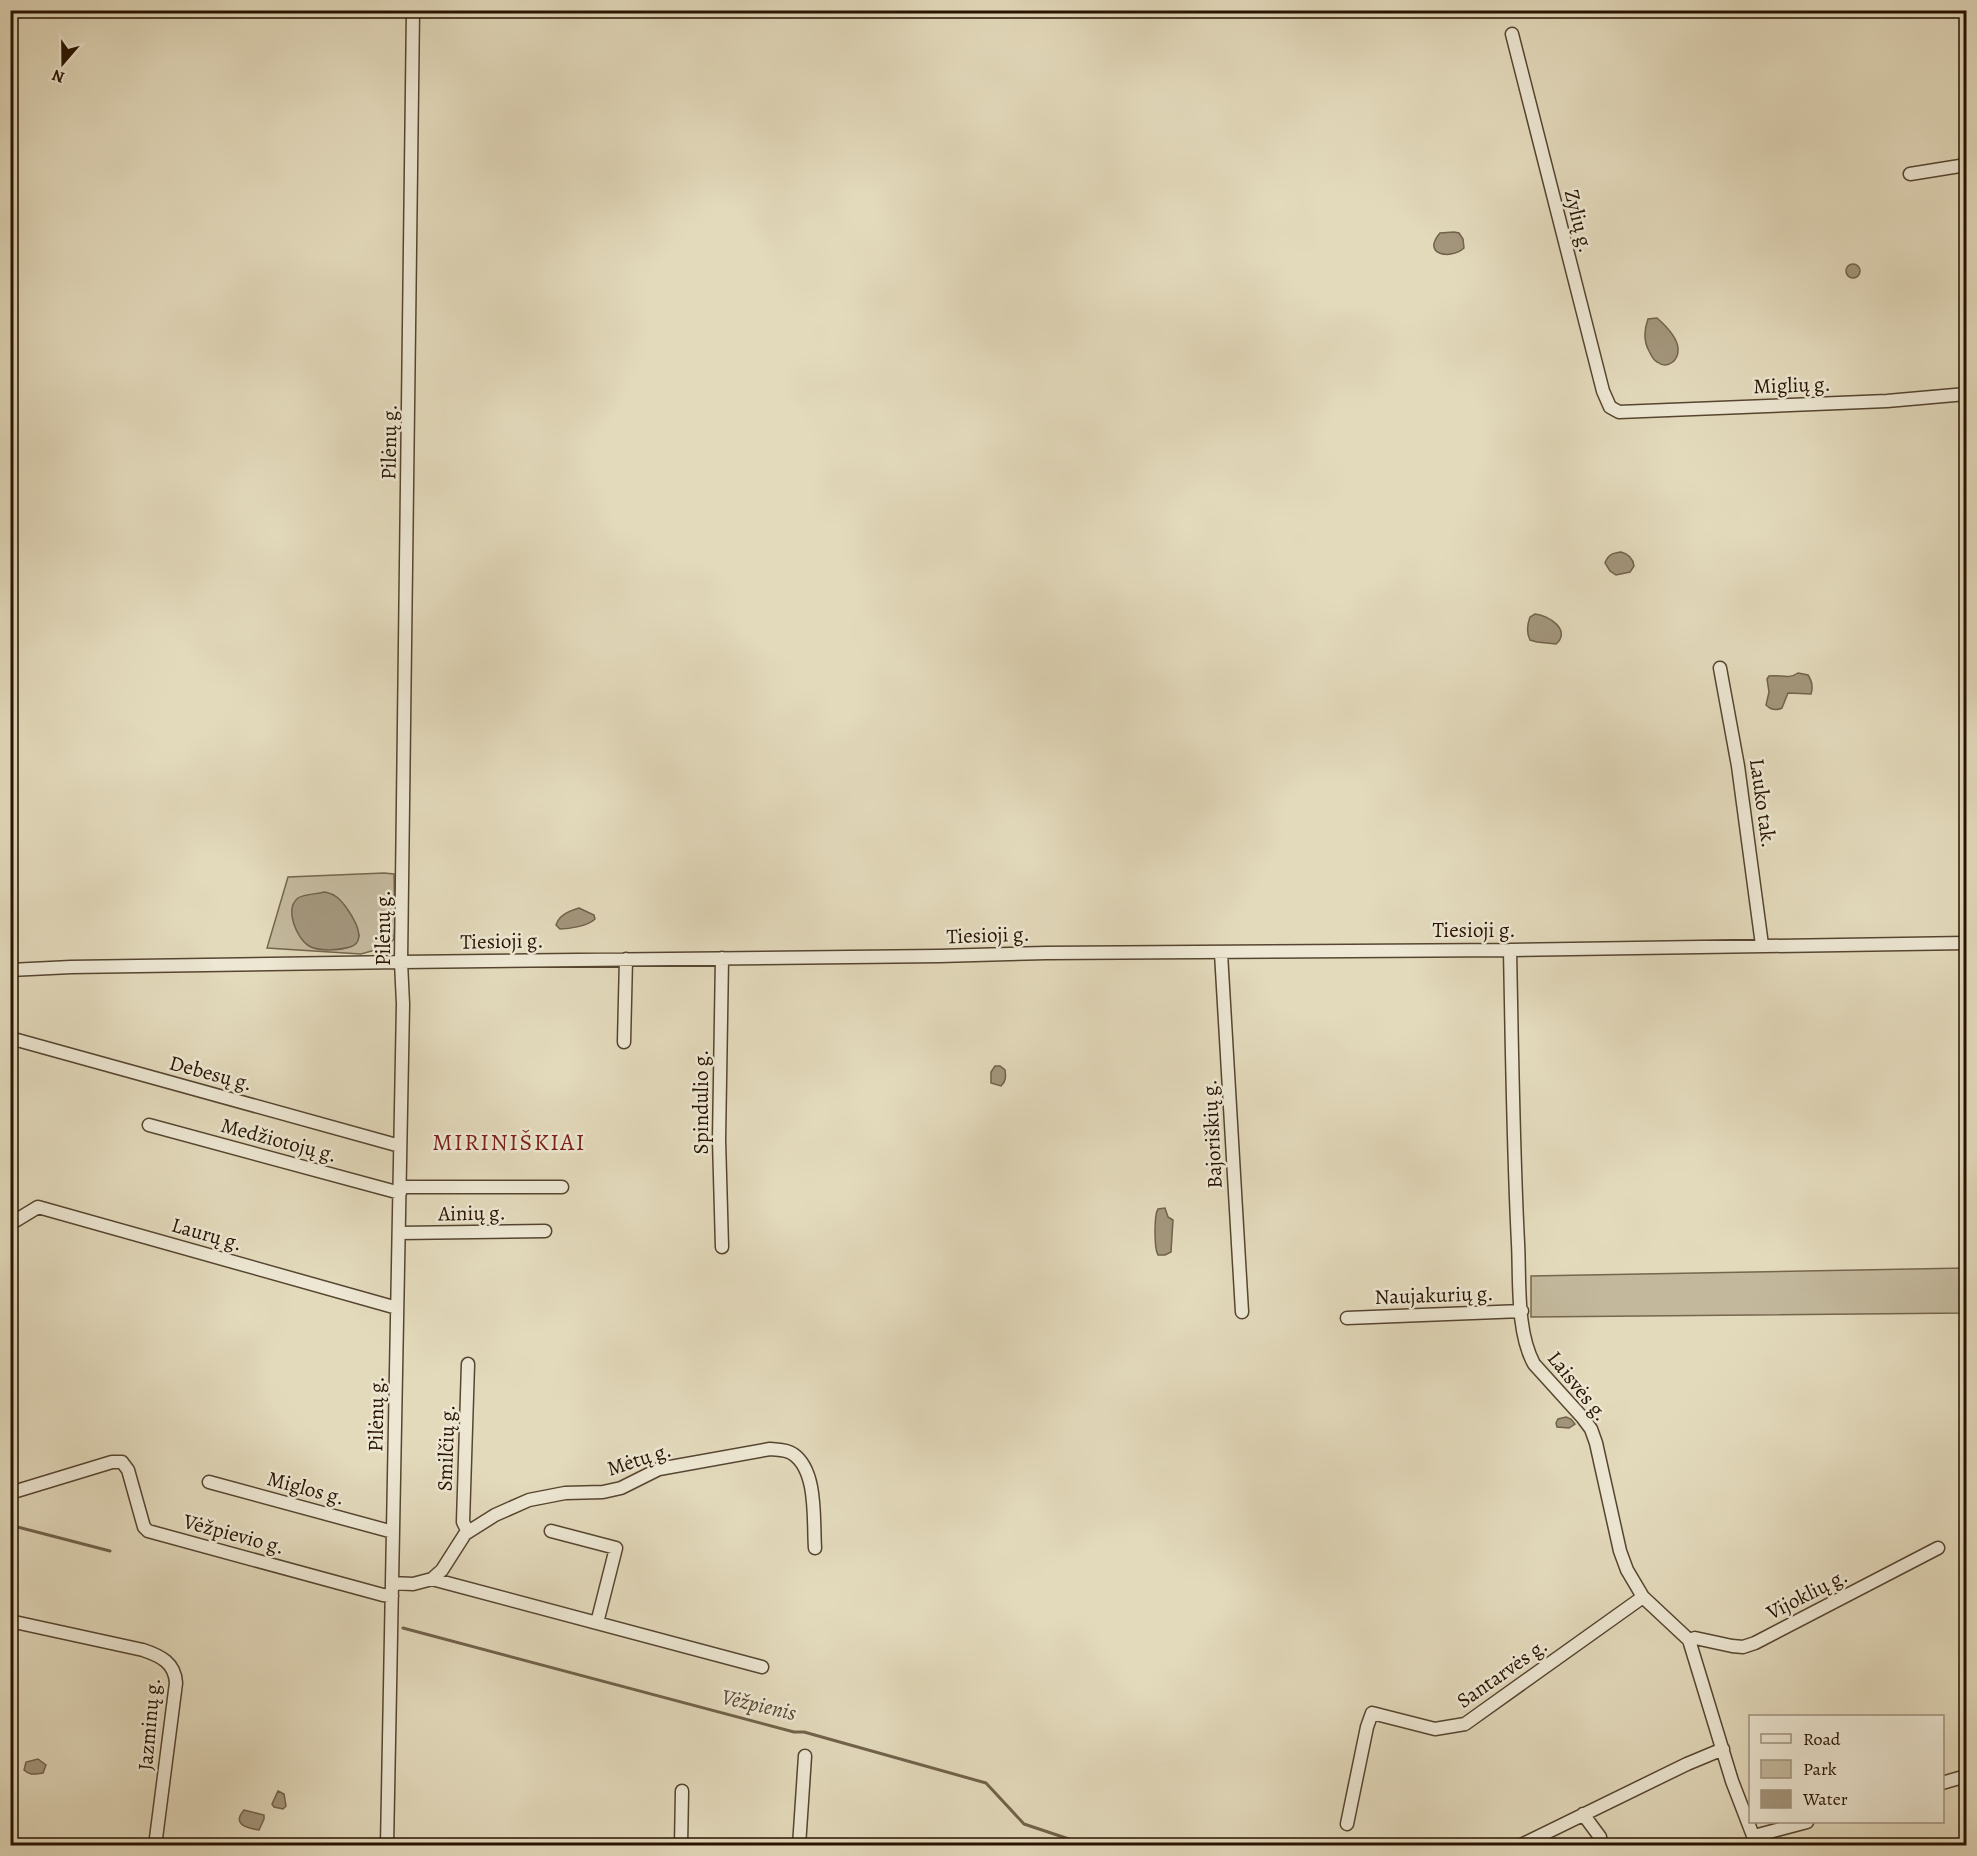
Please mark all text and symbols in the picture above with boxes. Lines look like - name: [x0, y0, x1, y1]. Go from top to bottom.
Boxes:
- north arrow: [33, 33, 93, 93]
- text: N: [49, 64, 67, 88]
- street label: Zylių g.: [1558, 186, 1600, 256]
- street label: Miglių g.: [1753, 370, 1831, 400]
- street label: Pilėnų g.: [374, 404, 404, 480]
- street label: Lauko tak.: [1743, 756, 1783, 850]
- street label: Pilėnų g.: [369, 890, 397, 966]
- street label: Tiesioji g.: [1432, 916, 1516, 944]
- street label: Tiesioji g.: [946, 920, 1030, 950]
- street label: Tiesioji g.: [460, 926, 544, 956]
- street label: Debesų g.: [166, 1048, 256, 1098]
- street label: Spindulio g.: [687, 1050, 715, 1154]
- street label: Bajoriškių g.: [1195, 1079, 1229, 1189]
- street label: Medžiotojų g.: [218, 1111, 340, 1169]
- district label: MIRINIŠKIAI: [432, 1126, 586, 1158]
- street label: Ainių g.: [437, 1198, 506, 1228]
- street label: Laurų g.: [168, 1211, 246, 1257]
- street label: Naujakurių g.: [1374, 1279, 1494, 1311]
- street label: Laisvės g.: [1541, 1345, 1615, 1427]
- street label: Pilėnų g.: [361, 1376, 391, 1452]
- street label: Smilčių g.: [430, 1404, 462, 1492]
- street label: Mėtų g.: [603, 1435, 675, 1483]
- street label: Miglos g.: [264, 1464, 348, 1512]
- street label: Vėžpievio g.: [179, 1507, 288, 1561]
- street label: Vijoklių g.: [1761, 1562, 1852, 1627]
- street label: Santarvės g.: [1451, 1631, 1553, 1715]
- street label: Jazminų g.: [131, 1676, 167, 1772]
- water label: Vėžpienis: [718, 1682, 800, 1728]
- legend: [1749, 1715, 1944, 1823]
- text: Road: [1803, 1727, 1841, 1751]
- text: Park: [1803, 1757, 1837, 1781]
- text: Water: [1802, 1787, 1848, 1811]

